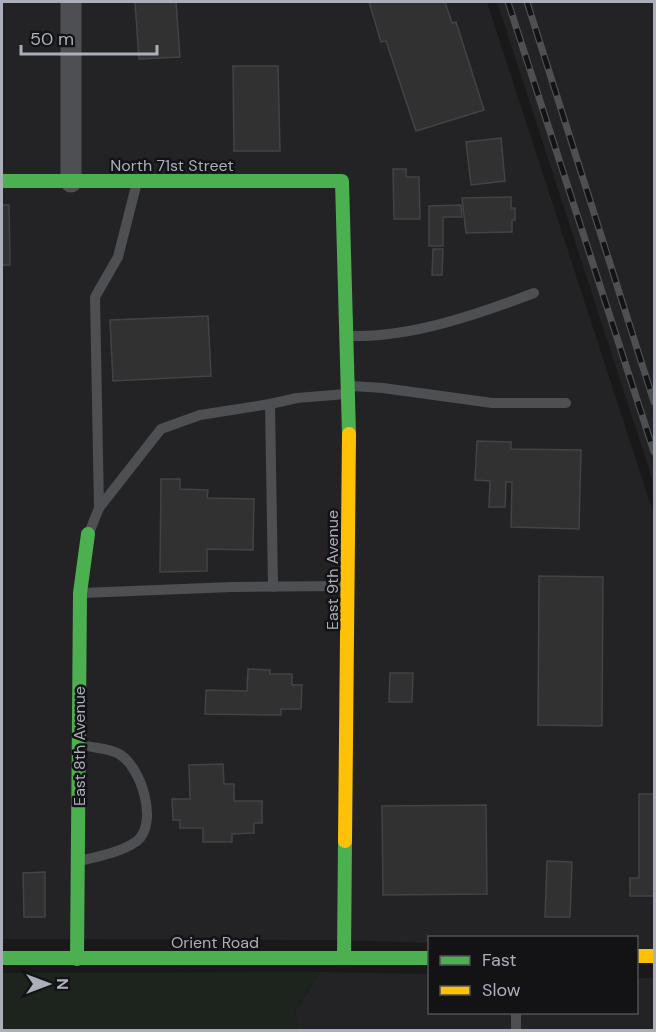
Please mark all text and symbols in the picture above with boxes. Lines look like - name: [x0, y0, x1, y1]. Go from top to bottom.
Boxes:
- scale bar: [21, 18, 158, 56]
- text: 50 m: [30, 27, 74, 51]
- street label: North 71st Street: [110, 155, 234, 176]
- street label: East 9th Avenue: [322, 510, 343, 630]
- street label: East 8th Avenue: [69, 686, 90, 806]
- street label: Orient Road: [171, 932, 259, 953]
- legend: [428, 936, 638, 1014]
- text: Fast: [482, 948, 517, 972]
- north arrow: [18, 954, 78, 1014]
- text: N: [52, 978, 73, 990]
- text: Slow: [482, 978, 521, 1002]

